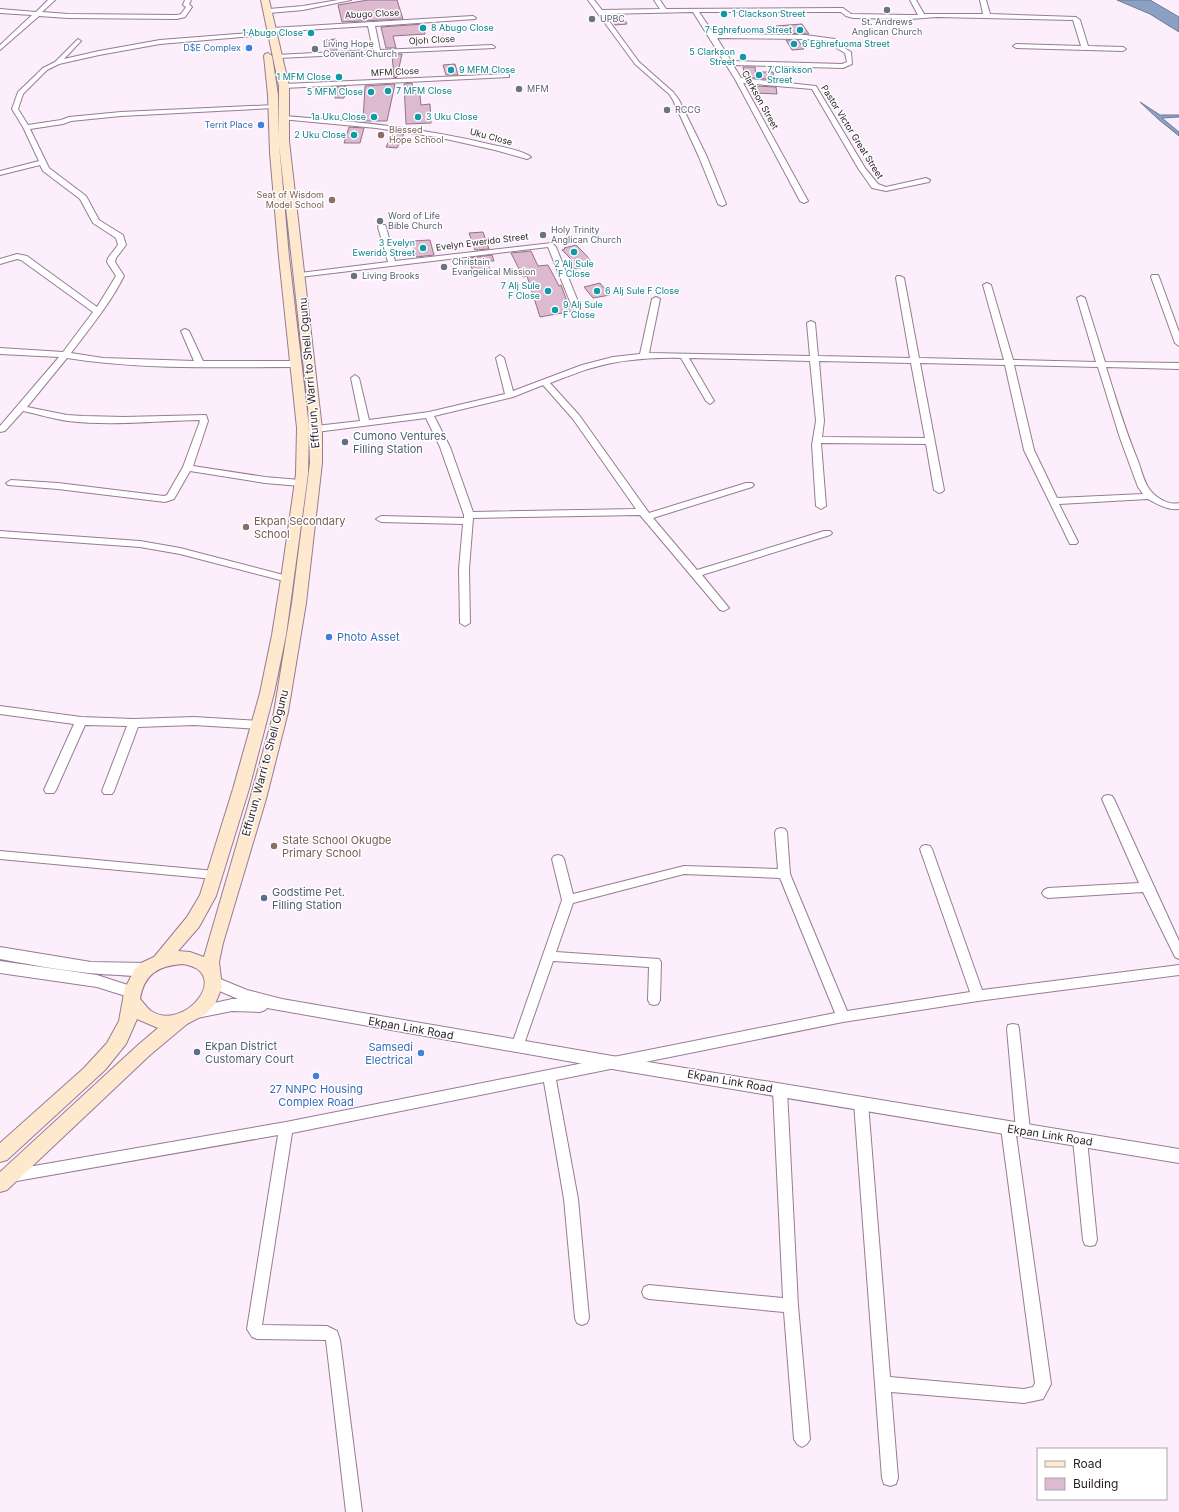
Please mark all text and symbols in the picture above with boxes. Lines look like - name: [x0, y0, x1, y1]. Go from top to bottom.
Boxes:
- marker: St. Andrews Anglican Church: [882, 5, 892, 15]
- street label: Abugo Close: [344, 7, 400, 20]
- place label: 1 Clackson Street: [732, 8, 806, 19]
- marker: 1 Clackson Street: [719, 9, 729, 19]
- place label: UPBC: [600, 13, 625, 24]
- marker: UPBC: [587, 14, 597, 24]
- place label: St. Andrews Anglican Church: [852, 16, 922, 37]
- place label: 8 Abugo Close: [431, 22, 494, 33]
- marker: 8 Abugo Close: [418, 23, 428, 33]
- place label: 7 Eghrefuoma Street: [705, 24, 792, 35]
- marker: 7 Eghrefuoma Street: [795, 25, 805, 35]
- place label: 1 Abugo Close: [242, 27, 303, 38]
- marker: 1 Abugo Close: [306, 28, 316, 38]
- street label: Ojoh Close: [408, 33, 455, 46]
- place label: Living Hope Covenant Church: [323, 38, 397, 59]
- place label: 6 Eghrefuoma Street: [802, 38, 890, 49]
- marker: 6 Eghrefuoma Street: [789, 39, 799, 49]
- place label: D$E Complex: [183, 42, 241, 53]
- marker: D$E Complex: [244, 43, 254, 53]
- marker: Living Hope Covenant Church: [310, 44, 320, 54]
- place label: 5 Clarkson Street: [689, 46, 735, 67]
- marker: 5 Clarkson Street: [738, 52, 748, 62]
- place label: 9 MFM Close: [459, 64, 515, 75]
- place label: 7 Clarkson Street: [767, 64, 812, 85]
- street label: MFM Close: [371, 65, 419, 78]
- marker: 9 MFM Close: [446, 65, 456, 75]
- street label: Clarkson Street: [740, 68, 781, 131]
- marker: 7 Clarkson Street: [754, 70, 764, 80]
- place label: 1 MFM Close: [277, 71, 331, 82]
- marker: 1 MFM Close: [334, 72, 344, 82]
- place label: MFM: [527, 83, 549, 94]
- street label: Pastor Victor Great Street: [819, 83, 886, 181]
- marker: MFM: [514, 84, 524, 94]
- place label: 7 MFM Close: [396, 85, 452, 96]
- place label: 5 MFM Close: [307, 86, 363, 97]
- marker: 7 MFM Close: [383, 86, 393, 96]
- marker: 5 MFM Close: [366, 87, 376, 97]
- place label: RCCG: [675, 104, 701, 115]
- marker: RCCG: [662, 105, 672, 115]
- place label: 1a Uku Close: [311, 111, 366, 122]
- place label: 3 Uku Close: [426, 111, 478, 122]
- marker: 1a Uku Close: [369, 112, 379, 122]
- marker: 3 Uku Close: [413, 112, 423, 122]
- place label: Territ Place: [205, 119, 253, 130]
- marker: Territ Place: [256, 120, 266, 130]
- place label: Blessed Hope School: [389, 124, 444, 145]
- street label: Uku Close: [469, 126, 514, 147]
- place label: 2 Uku Close: [294, 129, 346, 140]
- marker: 2 Uku Close: [349, 130, 359, 140]
- marker: Blessed Hope School: [376, 130, 386, 140]
- place label: Seat of Wisdom Model School: [257, 189, 324, 210]
- marker: Seat of Wisdom Model School: [327, 195, 337, 205]
- place label: Word of Life Bible Church: [388, 210, 442, 231]
- marker: Word of Life Bible Church: [375, 216, 385, 226]
- place label: Holy Trinity Anglican Church: [551, 224, 621, 245]
- street label: Evelyn Ewerido Street: [435, 230, 529, 253]
- marker: Holy Trinity Anglican Church: [538, 230, 548, 240]
- place label: 3 Evelyn Ewerido Street: [353, 237, 415, 258]
- marker: 3 Evelyn Ewerido Street: [418, 243, 428, 253]
- marker: 2 Alj Sule F Close: [569, 247, 579, 257]
- place label: Christain Evangelical Mission: [452, 256, 536, 277]
- place label: 2 Alj Sule F Close: [554, 258, 594, 279]
- marker: Christain Evangelical Mission: [439, 262, 449, 272]
- place label: Living Brooks: [362, 270, 420, 281]
- marker: Living Brooks: [349, 271, 359, 281]
- place label: 7 Alj Sule F Close: [501, 280, 540, 301]
- place label: 6 Alj Sule F Close: [605, 285, 679, 296]
- marker: 7 Alj Sule F Close: [543, 286, 553, 296]
- marker: 6 Alj Sule F Close: [592, 286, 602, 296]
- street label: Effurun, Warri to Shell Ogunu: [295, 297, 323, 449]
- place label: 9 Alj Sule F Close: [563, 299, 603, 320]
- marker: 9 Alj Sule F Close: [550, 305, 560, 315]
- place label: Cumono Ventures Filling Station: [353, 429, 446, 456]
- marker: Cumono Ventures Filling Station: [340, 437, 350, 447]
- place label: Ekpan Secondary School: [254, 514, 346, 541]
- marker: Ekpan Secondary School: [241, 522, 251, 532]
- place label: Photo Asset: [337, 630, 400, 644]
- marker: Photo Asset: [324, 632, 334, 642]
- street label: Effurun, Warri to Shell Ogunu: [239, 688, 291, 838]
- place label: State School Okugbe Primary School: [282, 833, 392, 860]
- marker: State School Okugbe Primary School: [269, 841, 279, 851]
- place label: Godstime Pet. Filling Station: [272, 885, 345, 912]
- marker: Godstime Pet. Filling Station: [259, 893, 269, 903]
- street label: Ekpan Link Road: [367, 1014, 455, 1042]
- place label: Ekpan District Customary Court: [205, 1039, 294, 1066]
- place label: Samsedi Electrical: [365, 1040, 413, 1067]
- marker: Ekpan District Customary Court: [192, 1047, 202, 1057]
- marker: Samsedi Electrical: [416, 1048, 426, 1058]
- street label: Ekpan Link Road: [686, 1067, 774, 1095]
- marker: 27 NNPC Housing Complex Road: [311, 1071, 321, 1081]
- place label: 27 NNPC Housing Complex Road: [269, 1082, 363, 1109]
- street label: Ekpan Link Road: [1006, 1121, 1094, 1149]
- legend: [1037, 1448, 1167, 1500]
- text: Road: [1073, 1456, 1102, 1471]
- text: Building: [1073, 1476, 1118, 1491]

